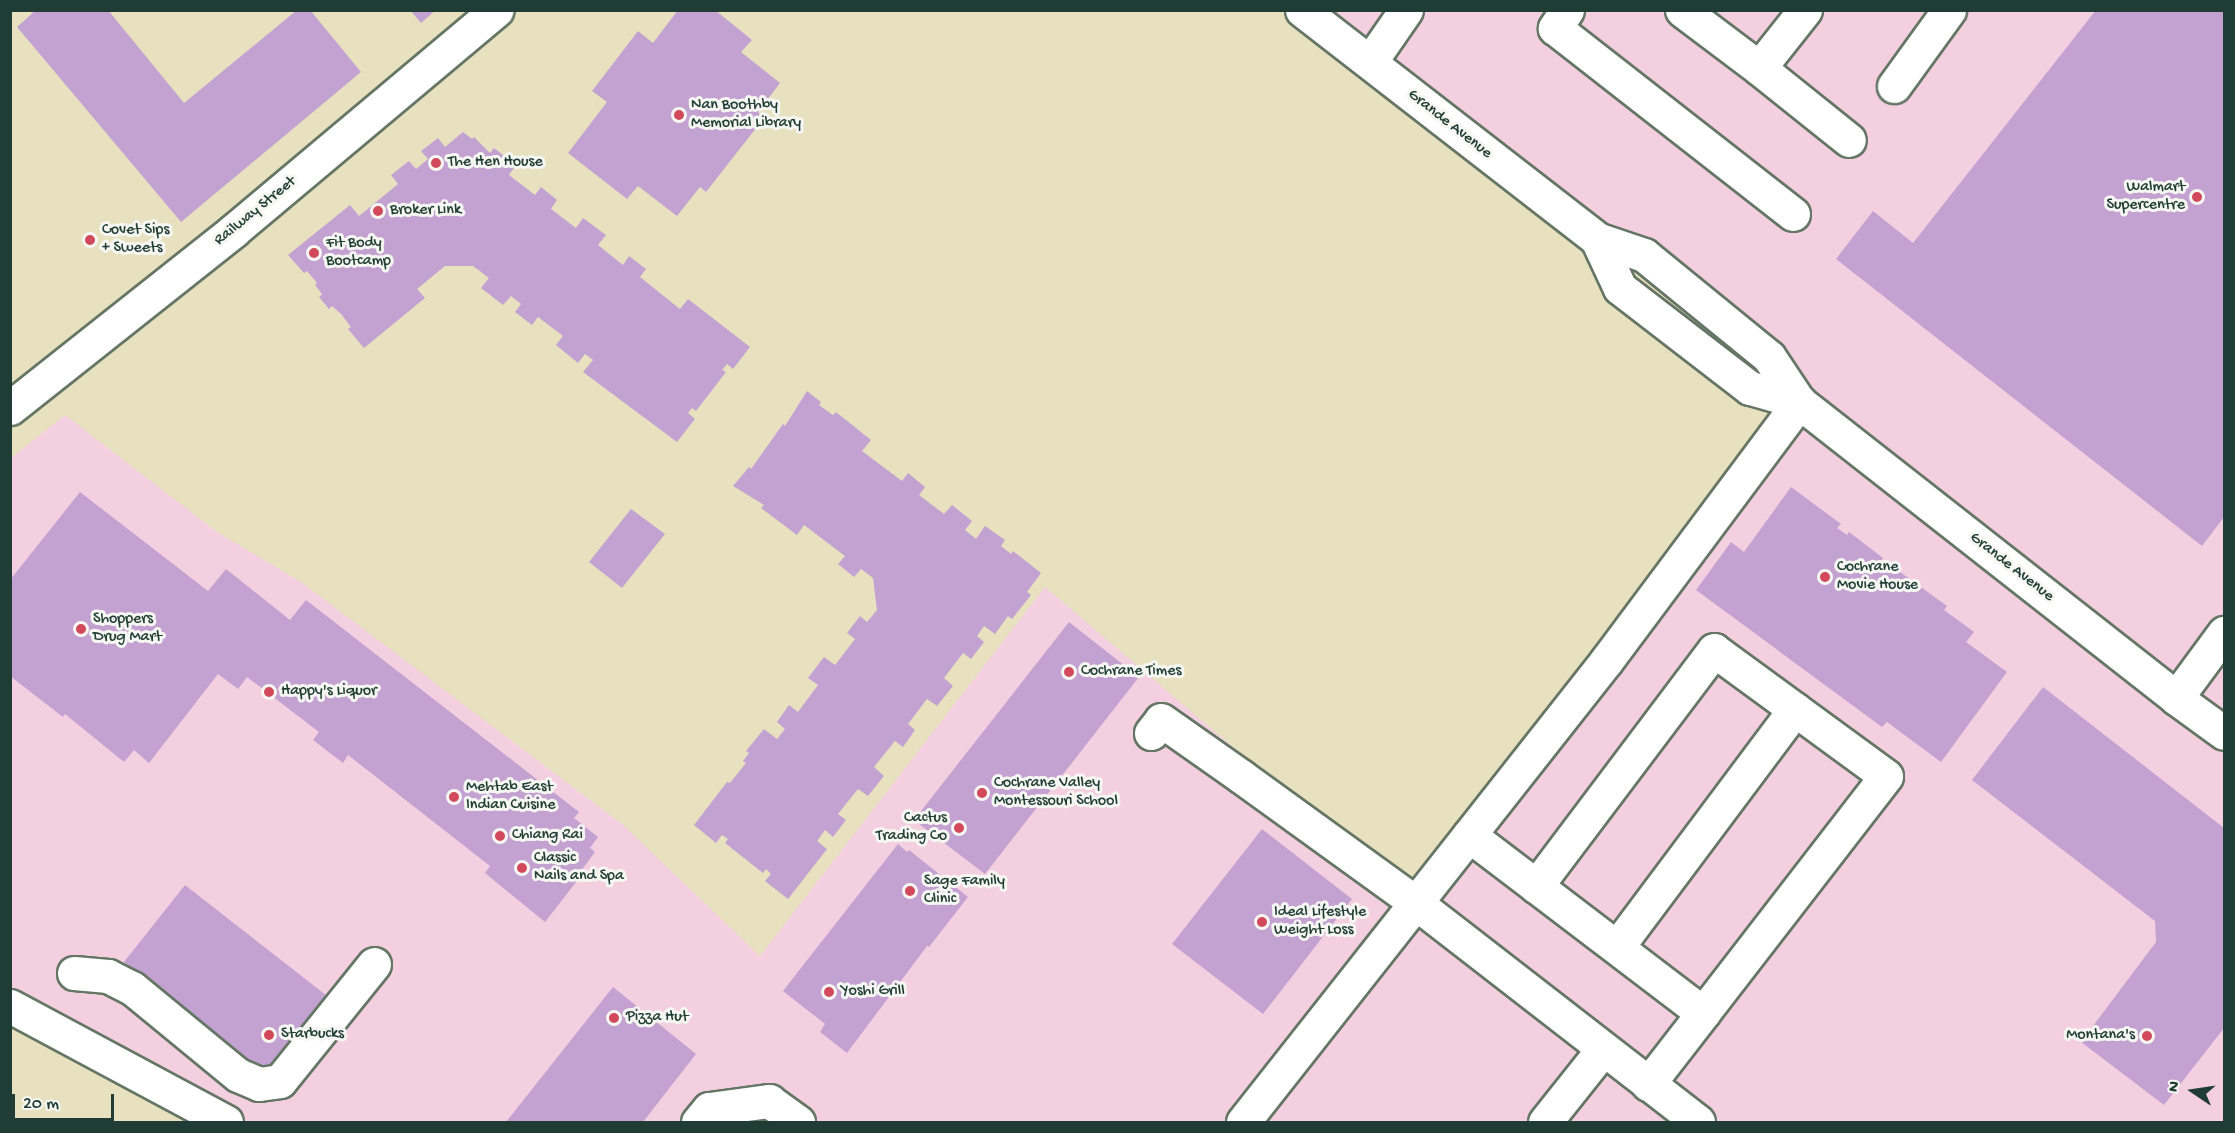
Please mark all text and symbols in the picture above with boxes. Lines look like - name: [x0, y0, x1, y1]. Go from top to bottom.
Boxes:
- street label: Grande Avenue: [1403, 86, 1495, 164]
- place label: Nan Boothby Memorial Library: [691, 96, 801, 134]
- marker: Nan Boothby Memorial Library: [672, 108, 686, 122]
- place label: The Hen House: [448, 153, 543, 173]
- marker: The Hen House: [429, 156, 443, 170]
- street label: Railway Street: [211, 173, 301, 251]
- place label: Walmart Supercentre: [2107, 178, 2185, 216]
- marker: Walmart Supercentre: [2190, 190, 2204, 204]
- place label: Broker Link: [390, 201, 461, 221]
- marker: Broker Link: [371, 204, 385, 218]
- place label: Covet Sips + Sweets: [102, 221, 169, 259]
- marker: Covet Sips + Sweets: [83, 233, 97, 247]
- place label: Fit Body Bootcamp: [326, 234, 391, 272]
- marker: Fit Body Bootcamp: [307, 246, 321, 260]
- street label: Grande Avenue: [1965, 529, 2057, 607]
- place label: Cochrane Movie House: [1837, 558, 1918, 596]
- marker: Cochrane Movie House: [1818, 570, 1832, 584]
- place label: Shoppers Drug Mart: [93, 610, 162, 648]
- marker: Shoppers Drug Mart: [74, 622, 88, 636]
- place label: Cochrane Times: [1081, 662, 1181, 682]
- marker: Cochrane Times: [1062, 665, 1076, 679]
- place label: Happy's Liquor: [281, 682, 377, 702]
- marker: Happy's Liquor: [262, 685, 276, 699]
- place label: Cochrane Valley Montessouri School: [994, 774, 1118, 812]
- place label: Mehtab East Indian Cuisine: [466, 778, 555, 816]
- marker: Cochrane Valley Montessouri School: [975, 786, 989, 800]
- marker: Mehtab East Indian Cuisine: [447, 790, 461, 804]
- place label: Cactus Trading Co: [876, 809, 947, 847]
- marker: Cactus Trading Co: [952, 821, 966, 835]
- place label: Chiang Rai: [512, 826, 583, 846]
- marker: Chiang Rai: [493, 829, 507, 843]
- place label: Classic Nails and Spa: [534, 849, 624, 887]
- marker: Classic Nails and Spa: [515, 861, 529, 875]
- place label: Sage Family Clinic: [924, 872, 1005, 910]
- marker: Sage Family Clinic: [901, 882, 919, 900]
- place label: Ideal Lifestyle Weight Loss: [1274, 903, 1366, 941]
- marker: Ideal Lifestyle Weight Loss: [1255, 915, 1269, 929]
- place label: Yoshi Grill: [841, 982, 905, 1002]
- marker: Yoshi Grill: [822, 985, 836, 999]
- place label: Pizza Hut: [626, 1008, 688, 1028]
- marker: Pizza Hut: [607, 1011, 621, 1025]
- place label: Starbucks: [281, 1025, 344, 1045]
- place label: Montana's: [2066, 1026, 2135, 1046]
- marker: Starbucks: [262, 1028, 276, 1042]
- marker: Montana's: [2140, 1029, 2154, 1043]
- north arrow: [2163, 1061, 2223, 1121]
- text: N: [2165, 1080, 2185, 1094]
- scale bar: [15, 1082, 117, 1120]
- text: 20 m: [23, 1094, 59, 1115]

